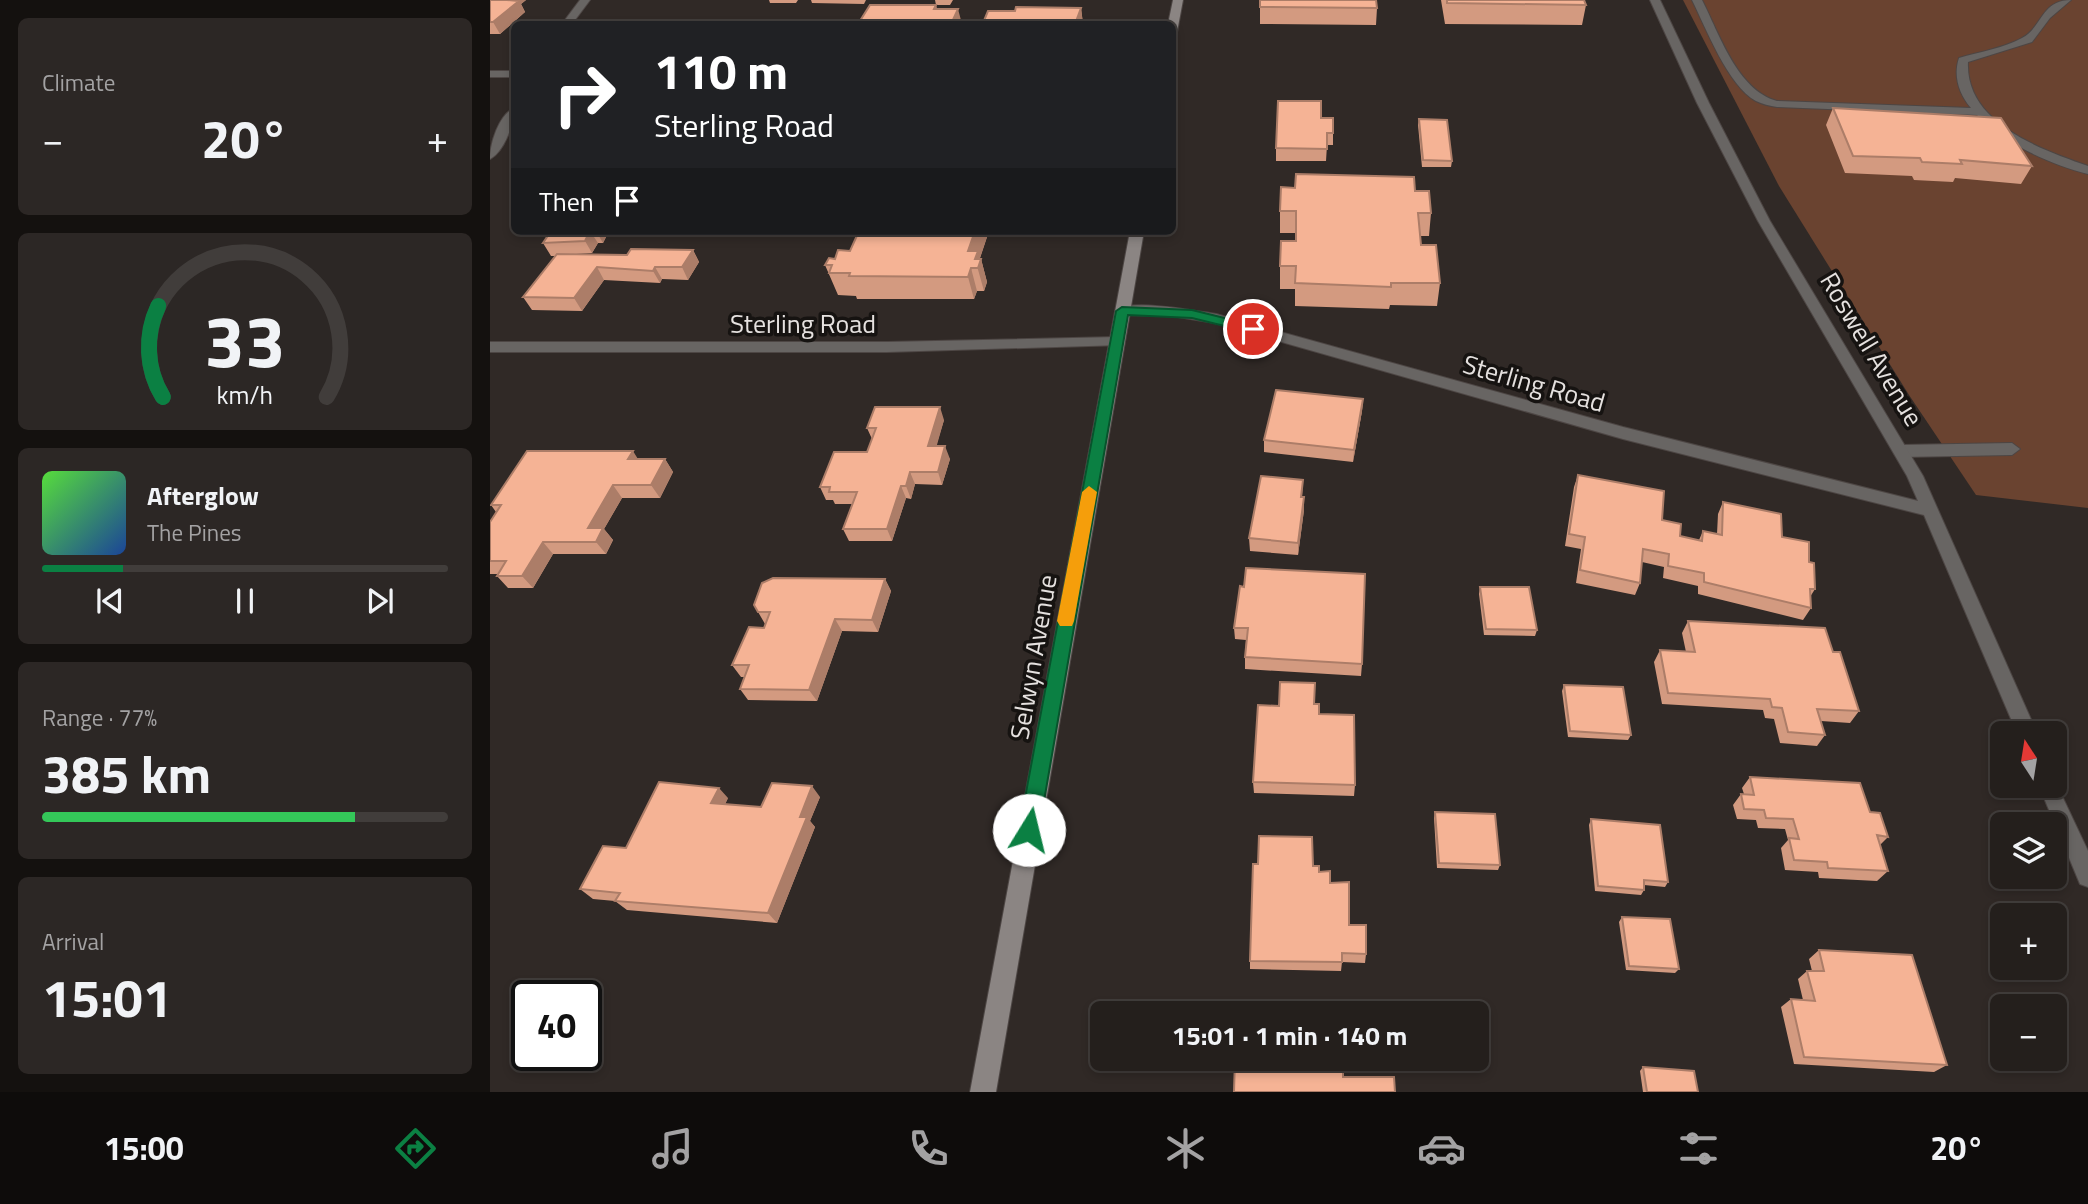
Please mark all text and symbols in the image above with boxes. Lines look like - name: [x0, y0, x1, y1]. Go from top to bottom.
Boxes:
- text: 110 m: [654, 33, 788, 108]
- icon: right: [539, 49, 630, 140]
- text: Climate: [42, 65, 115, 100]
- text: 20°: [201, 99, 289, 178]
- text: Sterling Road: [654, 101, 834, 149]
- text: −: [42, 110, 63, 168]
- text: +: [427, 110, 448, 168]
- text: Then: [539, 182, 594, 221]
- icon: arrive: [608, 182, 646, 220]
- street label: Roswell Avenue: [1811, 265, 1933, 433]
- text: 33: [204, 286, 286, 396]
- pin: [1223, 299, 1283, 359]
- street label: Sterling Road: [730, 304, 876, 343]
- icon: arrive: [1234, 310, 1272, 348]
- street label: Sterling Road: [1458, 344, 1610, 422]
- text: km/h: [217, 376, 273, 414]
- text: Afterglow: [147, 476, 259, 515]
- text: The Pines: [147, 515, 241, 550]
- street label: Selwyn Avenue: [999, 572, 1067, 742]
- icon: previous: [91, 582, 129, 620]
- icon: pause: [226, 582, 264, 620]
- icon: next: [361, 582, 399, 620]
- text: Range · 77%: [42, 700, 157, 735]
- north arrow: [1990, 721, 2067, 798]
- map controls: [1990, 721, 2067, 1071]
- text: 385 km: [42, 734, 211, 813]
- position arrow: [992, 793, 1066, 867]
- button: layers: [1990, 812, 2067, 889]
- button: +: [1990, 903, 2067, 980]
- text: Arrival: [42, 924, 104, 959]
- text: 15:01: [42, 958, 172, 1037]
- speed limit sign: 40: [511, 980, 602, 1071]
- button: −: [1990, 994, 2067, 1071]
- text: 15:01 · 1 min · 140 m: [1172, 1016, 1407, 1055]
- text: 15:00: [104, 1124, 184, 1172]
- icon: directions: [391, 1124, 440, 1173]
- icon: music: [648, 1124, 697, 1173]
- icon: phone: [904, 1124, 953, 1173]
- icon: climate: [1161, 1124, 1210, 1173]
- icon: car: [1417, 1124, 1466, 1173]
- icon: filters: [1674, 1124, 1723, 1173]
- text: 20°: [1930, 1124, 1984, 1172]

